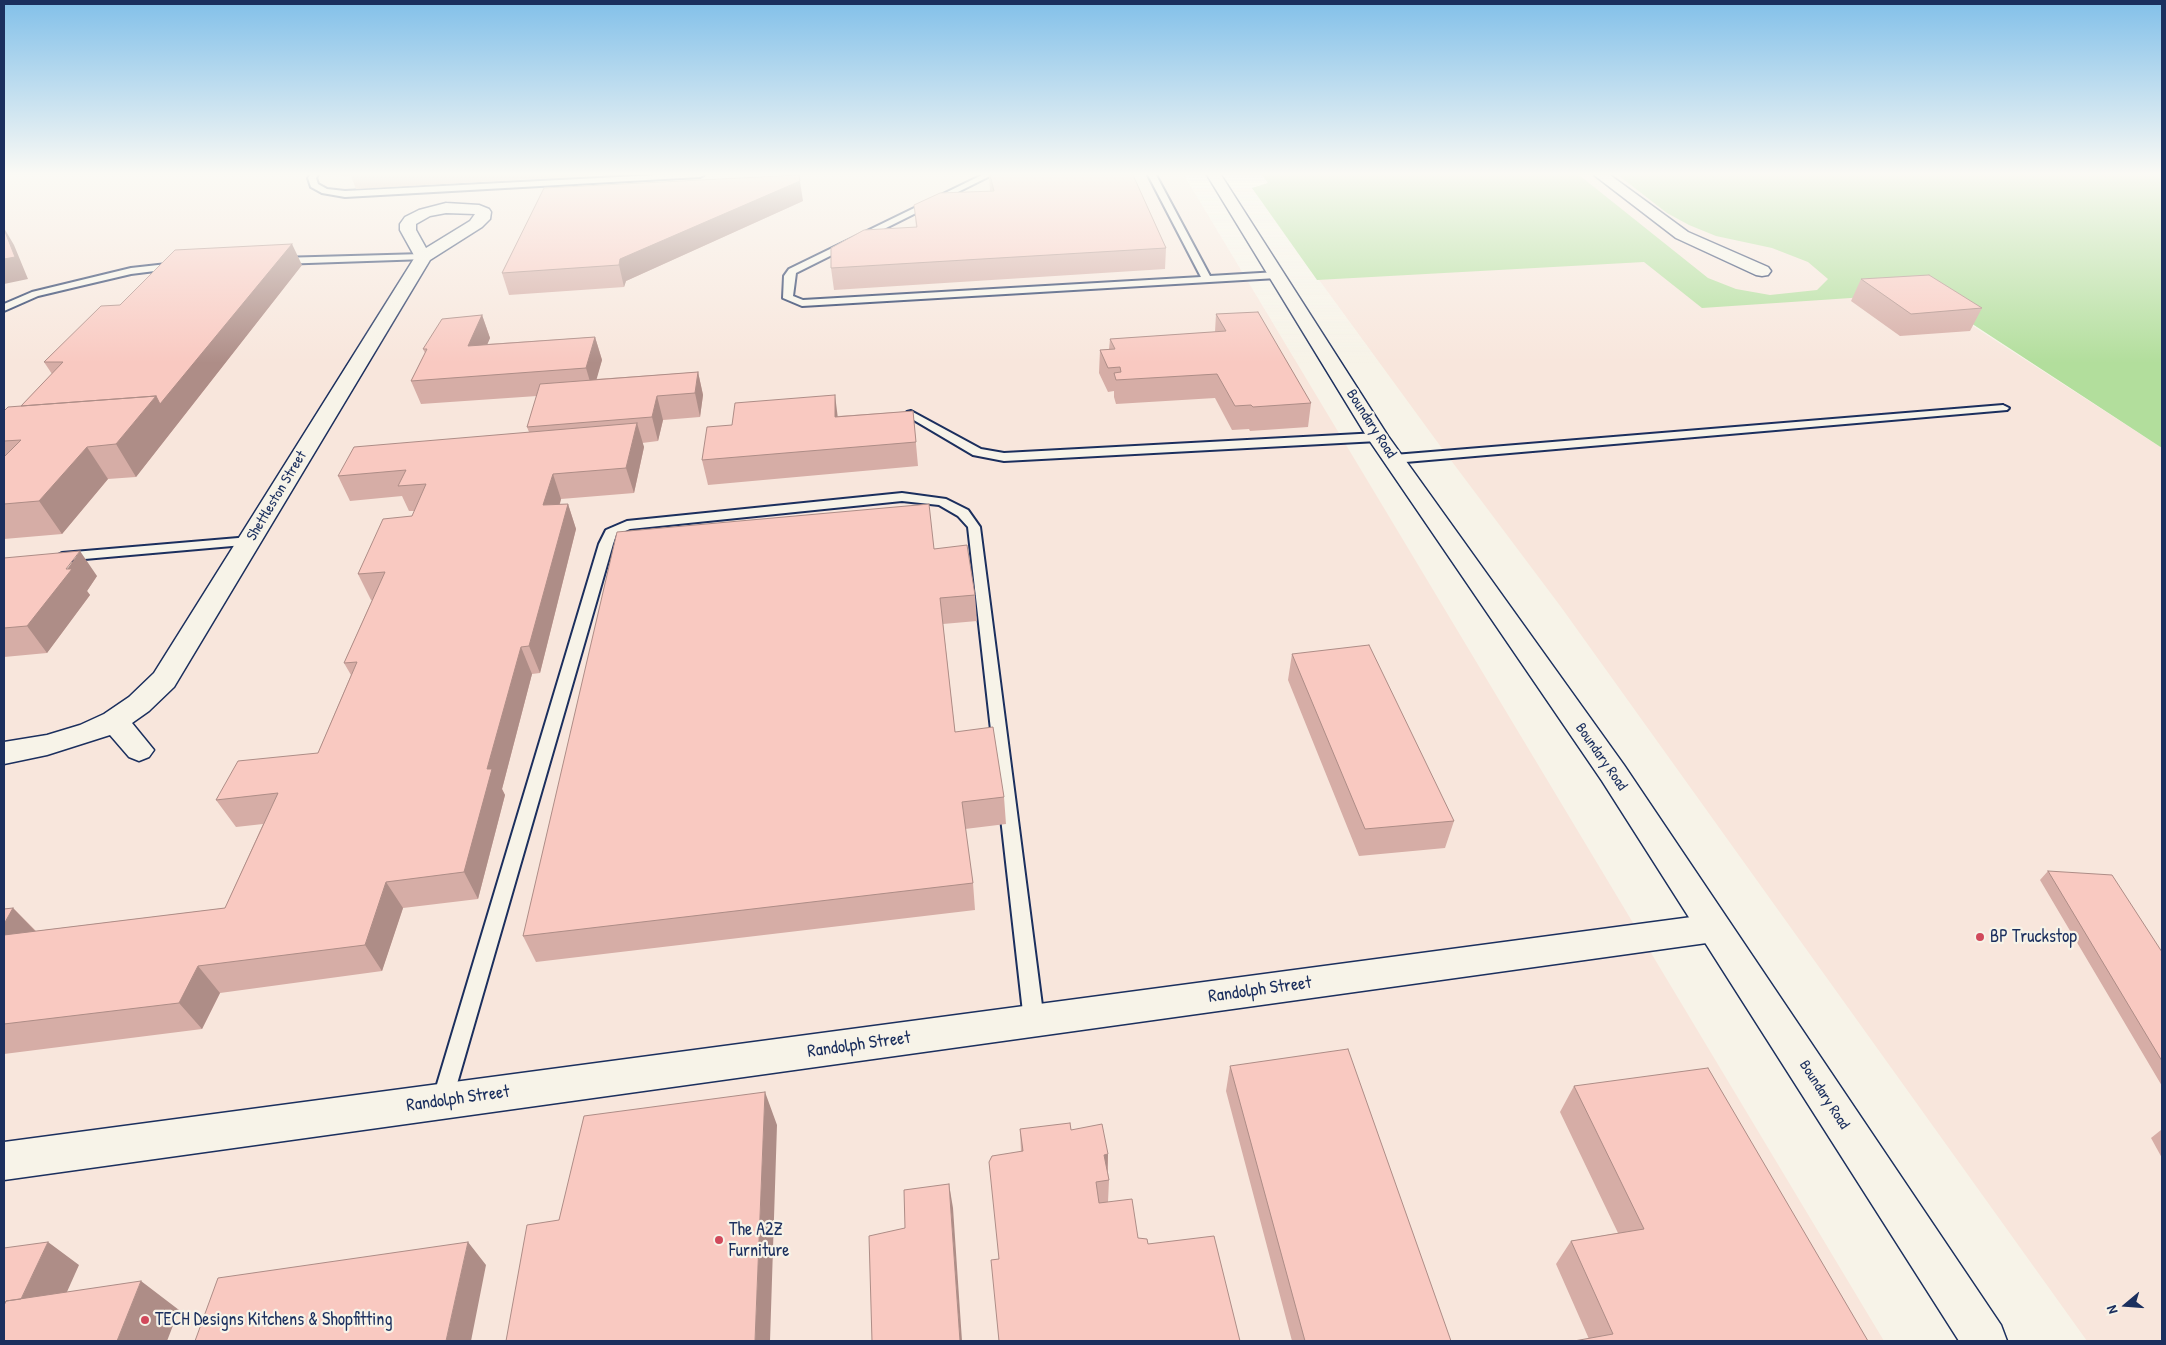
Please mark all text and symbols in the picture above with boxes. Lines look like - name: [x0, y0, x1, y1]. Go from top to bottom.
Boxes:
- street label: Boundary Road: [1342, 386, 1400, 462]
- street label: Shettleston Street: [243, 448, 311, 544]
- street label: Boundary Road: [1571, 720, 1631, 794]
- place label: BP Truckstop: [1990, 926, 2077, 948]
- marker: BP Truckstop: [1974, 931, 1986, 943]
- street label: Randolph Street: [1207, 972, 1313, 1008]
- street label: Randolph Street: [806, 1027, 912, 1063]
- street label: Boundary Road: [1795, 1057, 1853, 1133]
- street label: Randolph Street: [405, 1081, 511, 1117]
- place label: The A2Z Furniture: [729, 1219, 790, 1262]
- marker: The A2Z Furniture: [713, 1234, 725, 1246]
- north arrow: [2101, 1280, 2151, 1330]
- text: N: [2101, 1303, 2121, 1316]
- place label: TECH Designs Kitchens & Shopfitting: [155, 1309, 392, 1331]
- marker: TECH Designs Kitchens & Shopfitting: [139, 1314, 151, 1326]

